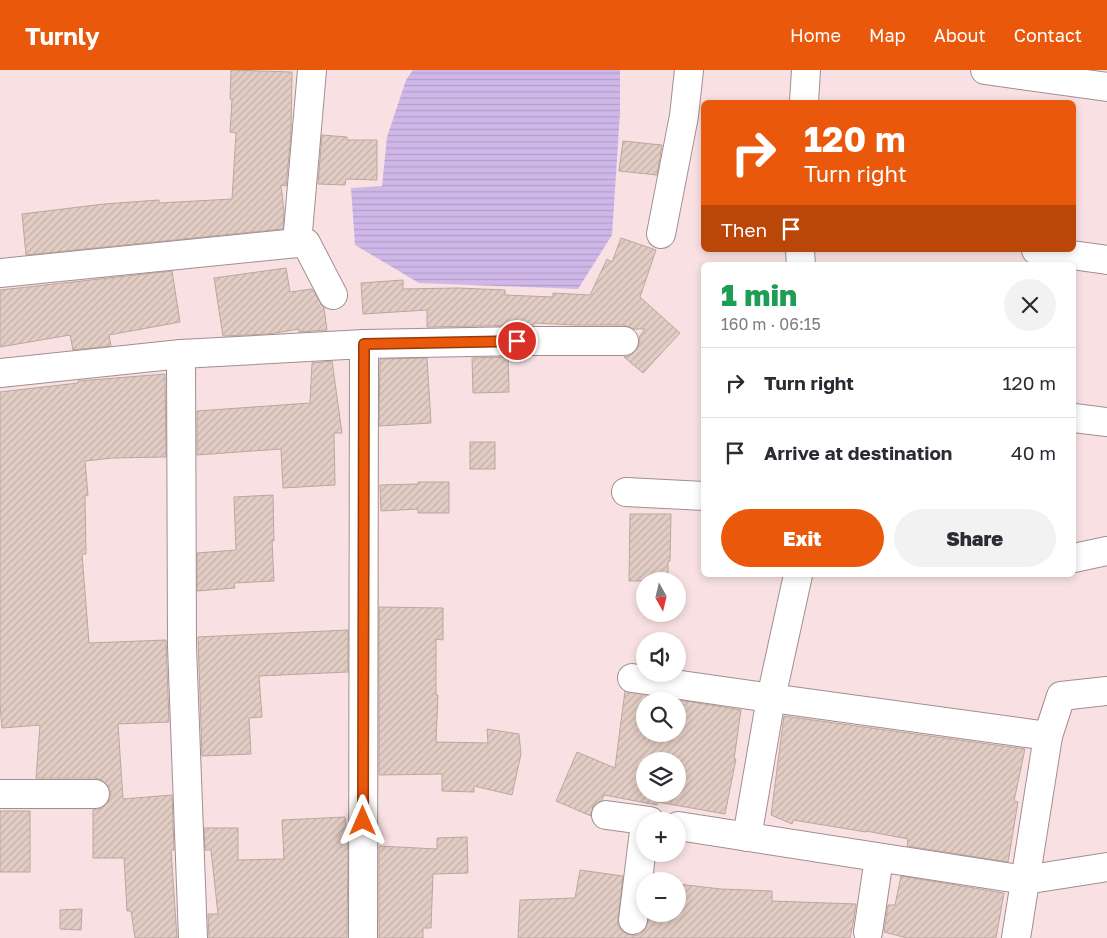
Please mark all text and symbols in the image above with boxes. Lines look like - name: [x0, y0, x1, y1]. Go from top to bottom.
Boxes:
- text: Turnly: [25, 21, 100, 50]
- text: Home: [790, 24, 841, 46]
- text: Map: [869, 24, 906, 46]
- text: About: [934, 24, 986, 46]
- text: Contact: [1014, 24, 1082, 46]
- text: 120 m: [804, 118, 906, 160]
- icon: right: [721, 120, 786, 185]
- text: Turn right: [804, 160, 907, 187]
- icon: arrive: [777, 215, 805, 243]
- text: Then: [721, 218, 767, 241]
- text: 1 min: [721, 277, 797, 313]
- button: close: [1004, 279, 1056, 331]
- text: 160 m · 06:15: [721, 314, 821, 334]
- pin: [496, 320, 538, 362]
- icon: arrive: [503, 327, 531, 355]
- icon: right: [721, 369, 749, 397]
- text: Turn right: [764, 371, 854, 394]
- text: 120 m: [1002, 371, 1056, 394]
- icon: arrive: [721, 439, 749, 467]
- text: Arrive at destination: [764, 441, 952, 464]
- text: 40 m: [1011, 441, 1056, 464]
- button: Exit: [721, 509, 884, 567]
- button: Share: [894, 509, 1056, 567]
- north arrow: [636, 572, 686, 622]
- map controls: [636, 572, 686, 922]
- button: sound: [636, 632, 686, 682]
- button: search: [636, 692, 686, 742]
- button: layers: [636, 752, 686, 802]
- position arrow: [336, 794, 388, 846]
- button: +: [636, 812, 686, 862]
- button: −: [636, 872, 686, 922]

